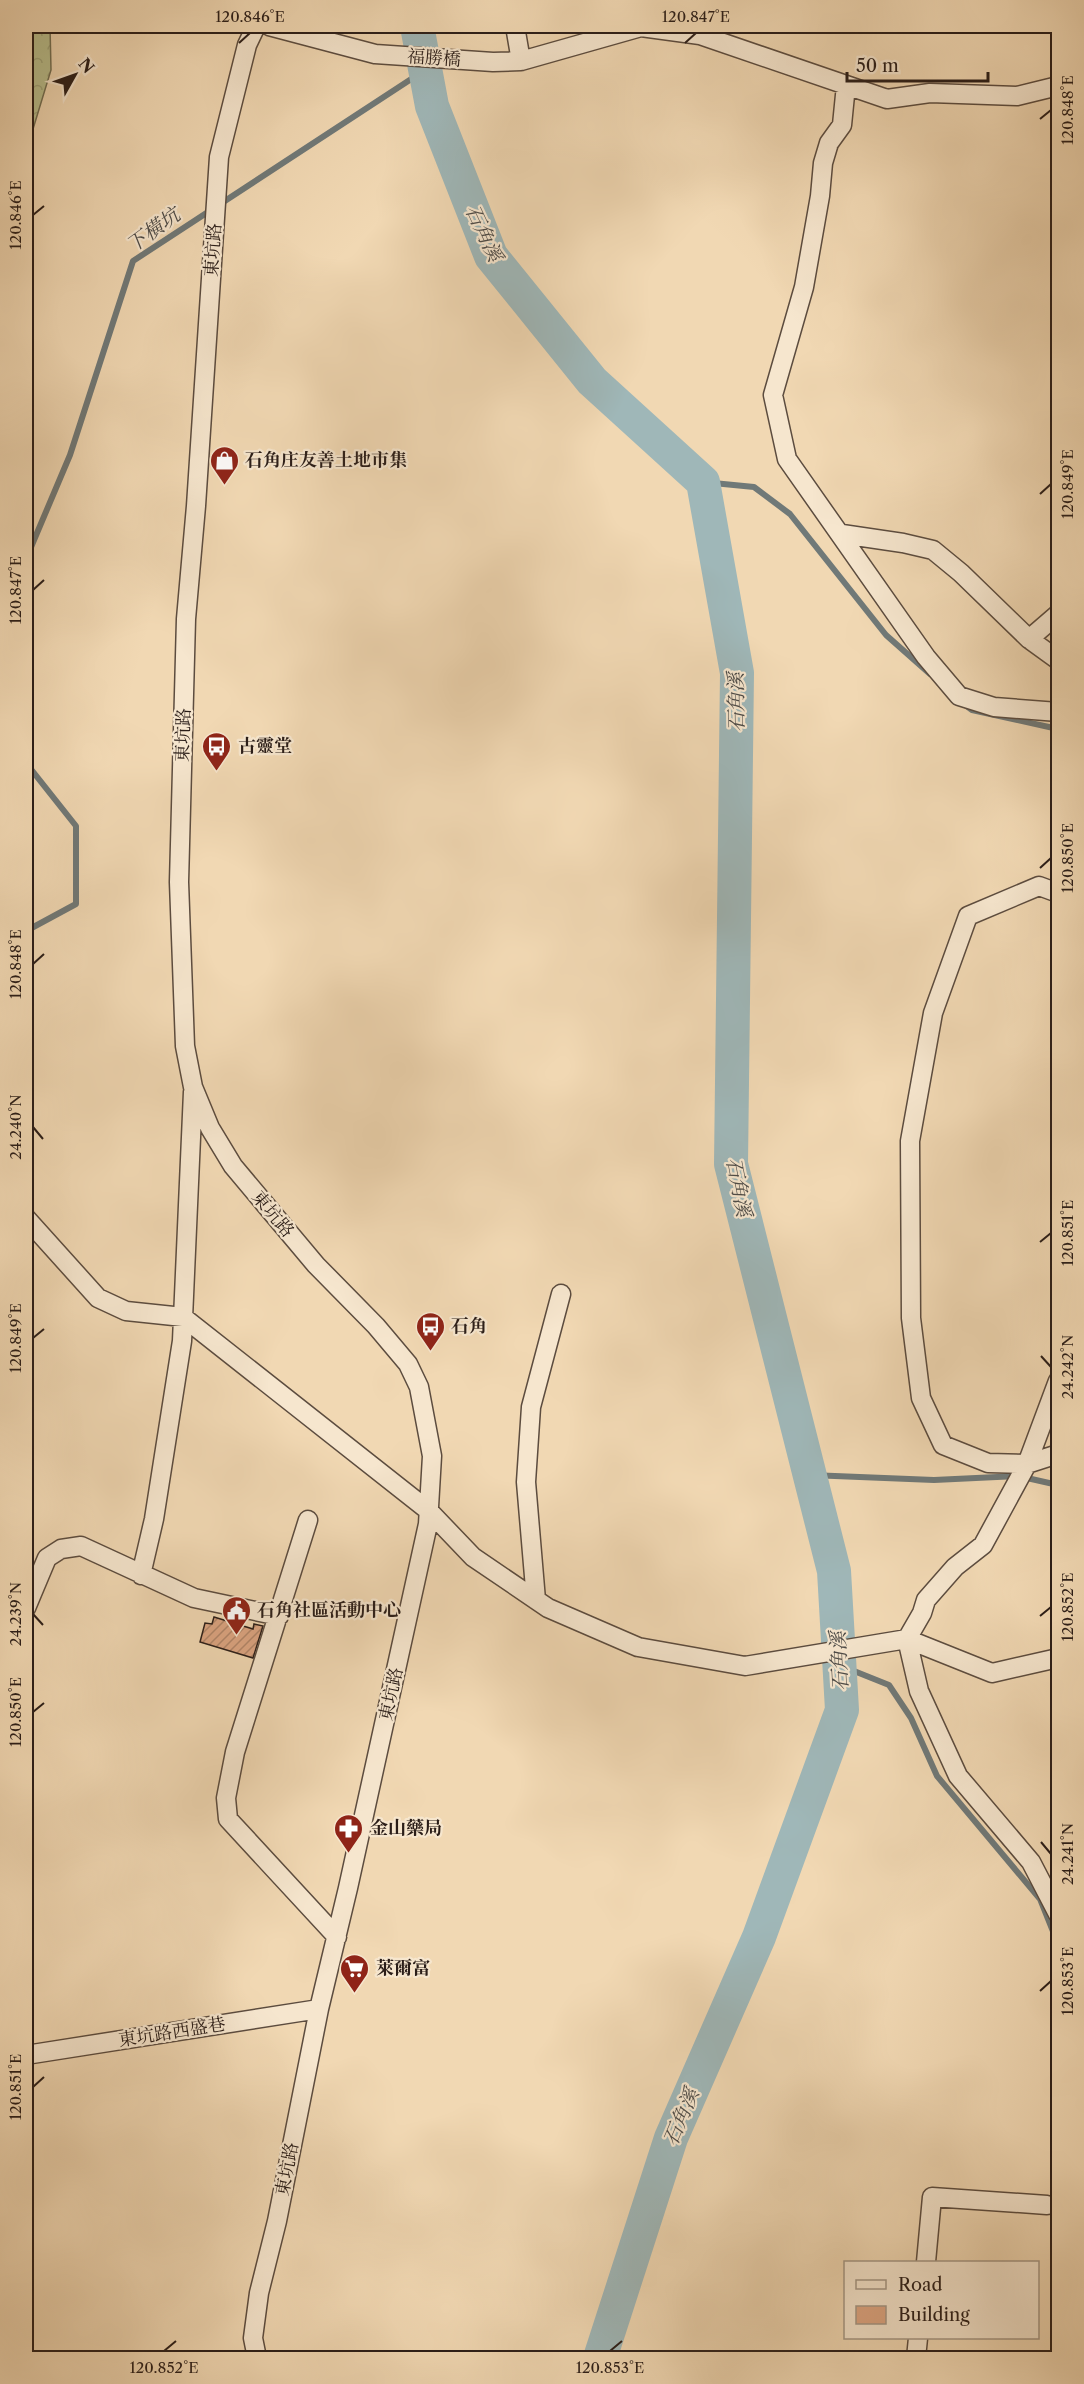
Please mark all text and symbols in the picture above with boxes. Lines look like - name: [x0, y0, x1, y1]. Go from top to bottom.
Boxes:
- text: 120.846°E: [215, 7, 285, 26]
- text: 120.847°E: [662, 7, 730, 26]
- north arrow: [45, 45, 105, 105]
- street label: 福勝橋: [406, 45, 462, 71]
- scale bar: [847, 45, 988, 83]
- text: N: [74, 54, 99, 77]
- text: 50 m: [856, 55, 899, 77]
- text: 120.848°E: [1058, 75, 1077, 145]
- text: 120.846°E: [6, 180, 25, 250]
- water label: 下橫坑: [122, 201, 187, 257]
- water label: 石角溪: [460, 201, 508, 267]
- street label: 東坑路: [200, 222, 226, 278]
- shop icon: 石角庄友善土地市集: [208, 444, 240, 486]
- place label: 石角庄友善土地市集: [245, 449, 407, 471]
- text: 120.849°E: [1058, 449, 1077, 519]
- text: 120.847°E: [6, 556, 25, 624]
- water label: 石角溪: [723, 670, 749, 732]
- street label: 東坑路: [171, 708, 195, 762]
- bus stop icon: 古靈堂: [201, 730, 233, 772]
- place label: 古靈堂: [238, 735, 292, 757]
- text: 120.850°E: [1058, 823, 1077, 893]
- text: 120.848°E: [6, 929, 25, 999]
- text: 24.240°N: [6, 1094, 25, 1160]
- water label: 石角溪: [721, 1155, 757, 1221]
- street label: 東坑路: [247, 1186, 299, 1242]
- text: 120.851°E: [1058, 1200, 1077, 1266]
- text: 120.849°E: [6, 1303, 25, 1373]
- bus stop icon: 石角: [414, 1310, 446, 1352]
- place label: 石角: [451, 1315, 487, 1337]
- text: 24.242°N: [1058, 1335, 1077, 1399]
- text: 120.852°E: [1058, 1572, 1077, 1642]
- text: 24.239°N: [6, 1582, 25, 1646]
- public building icon: 石角社區活動中心: [220, 1594, 252, 1636]
- place label: 石角社區活動中心: [257, 1599, 401, 1621]
- water label: 石角溪: [825, 1628, 853, 1692]
- street label: 東坑路: [375, 1665, 407, 1723]
- text: 120.850°E: [6, 1677, 25, 1747]
- pharmacy icon: 金山藥局: [333, 1812, 365, 1854]
- place label: 金山藥局: [370, 1817, 442, 1839]
- text: 24.241°N: [1058, 1823, 1077, 1885]
- text: 120.853°E: [1058, 1947, 1077, 2015]
- supermarket icon: 萊爾富: [339, 1952, 371, 1994]
- place label: 萊爾富: [376, 1957, 430, 1979]
- street label: 東坑路西盛巷: [117, 2013, 227, 2051]
- text: 120.851°E: [6, 2054, 25, 2120]
- water label: 石角溪: [658, 2083, 705, 2149]
- street label: 東坑路: [271, 2140, 303, 2198]
- legend: [844, 2261, 1039, 2339]
- text: Road: [898, 2274, 943, 2296]
- text: Building: [898, 2304, 970, 2326]
- text: 120.852°E: [129, 2358, 199, 2377]
- text: 120.853°E: [576, 2358, 644, 2377]

